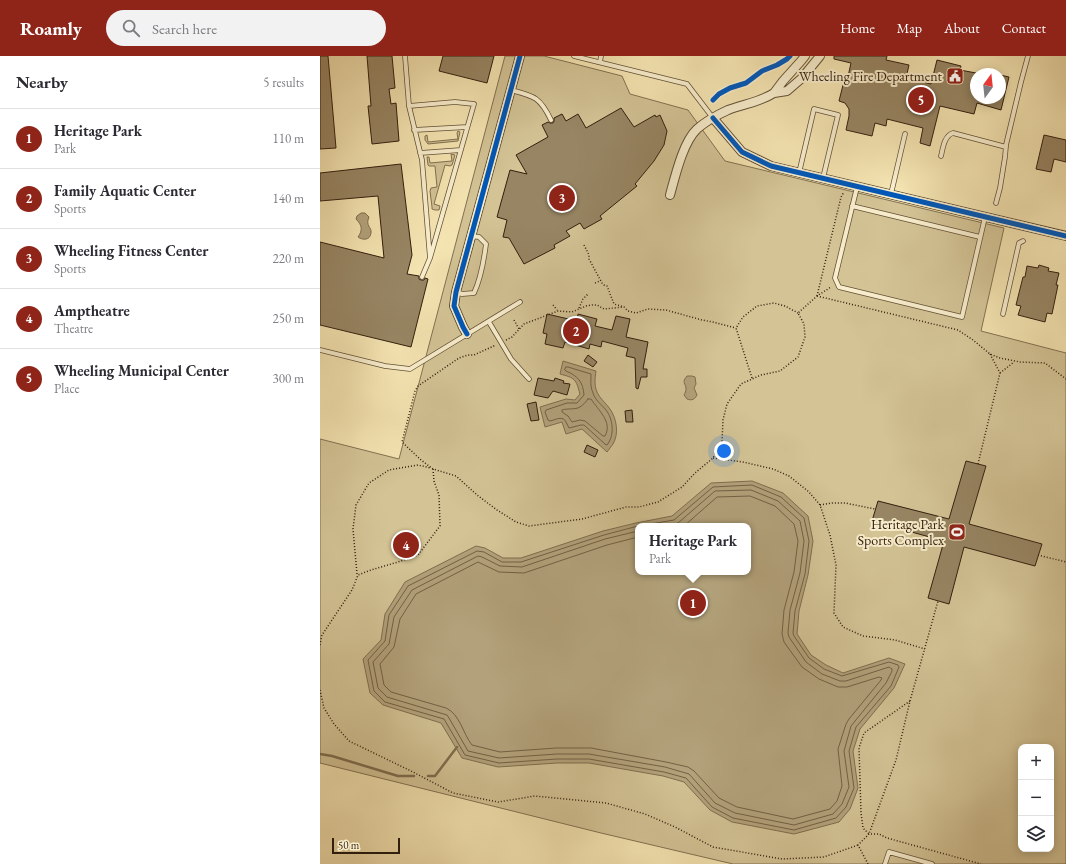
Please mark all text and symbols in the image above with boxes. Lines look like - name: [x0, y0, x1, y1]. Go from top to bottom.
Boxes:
- search box: [106, 10, 386, 46]
- text: Roamly: [20, 16, 82, 41]
- icon: search: [120, 17, 142, 39]
- text: Search here: [152, 19, 217, 38]
- text: Home: [840, 19, 875, 37]
- text: Map: [897, 19, 922, 37]
- text: About: [944, 19, 980, 37]
- text: Contact: [1002, 19, 1046, 37]
- public building icon: Wheeling Fire Department: [945, 66, 965, 86]
- place label: Wheeling Fire Department: [799, 67, 943, 85]
- north arrow: [970, 68, 1006, 104]
- text: Nearby: [16, 71, 68, 93]
- text: 5 results: [263, 74, 304, 91]
- pin: 5: [908, 85, 934, 115]
- text: Heritage Park: [54, 121, 142, 140]
- text: 1: [26, 130, 32, 147]
- text: 110 m: [273, 130, 304, 147]
- text: Park: [54, 140, 76, 157]
- text: Family Aquatic Center: [54, 181, 196, 200]
- pin: 3: [549, 183, 575, 213]
- text: 2: [26, 190, 32, 207]
- text: 140 m: [273, 190, 304, 207]
- text: Sports: [54, 200, 86, 217]
- text: Wheeling Fitness Center: [54, 241, 209, 260]
- text: 3: [26, 250, 32, 267]
- text: 220 m: [273, 250, 304, 267]
- text: Sports: [54, 260, 86, 277]
- text: Amptheatre: [54, 301, 130, 320]
- text: 4: [26, 310, 32, 327]
- text: 250 m: [273, 310, 304, 327]
- pin: 2: [563, 316, 589, 346]
- text: Theatre: [54, 320, 93, 337]
- text: Wheeling Municipal Center: [54, 361, 229, 380]
- text: 5: [26, 370, 32, 387]
- text: 300 m: [273, 370, 304, 387]
- text: Place: [54, 380, 80, 397]
- your location: [714, 441, 734, 461]
- place label: Heritage Park Sports Complex: [857, 515, 944, 549]
- sports icon: Heritage Park Sports Complex: [947, 522, 967, 542]
- popup: [635, 523, 751, 575]
- pin: 4: [393, 530, 419, 560]
- text: Heritage Park: [649, 531, 737, 550]
- text: Park: [649, 550, 671, 567]
- pin: 1: [680, 588, 706, 618]
- map controls: [1018, 744, 1054, 852]
- button: +: [1018, 744, 1054, 780]
- button: −: [1018, 780, 1054, 816]
- button: layers: [1018, 816, 1054, 852]
- scale bar: [332, 836, 400, 855]
- text: 50 m: [338, 838, 359, 852]

